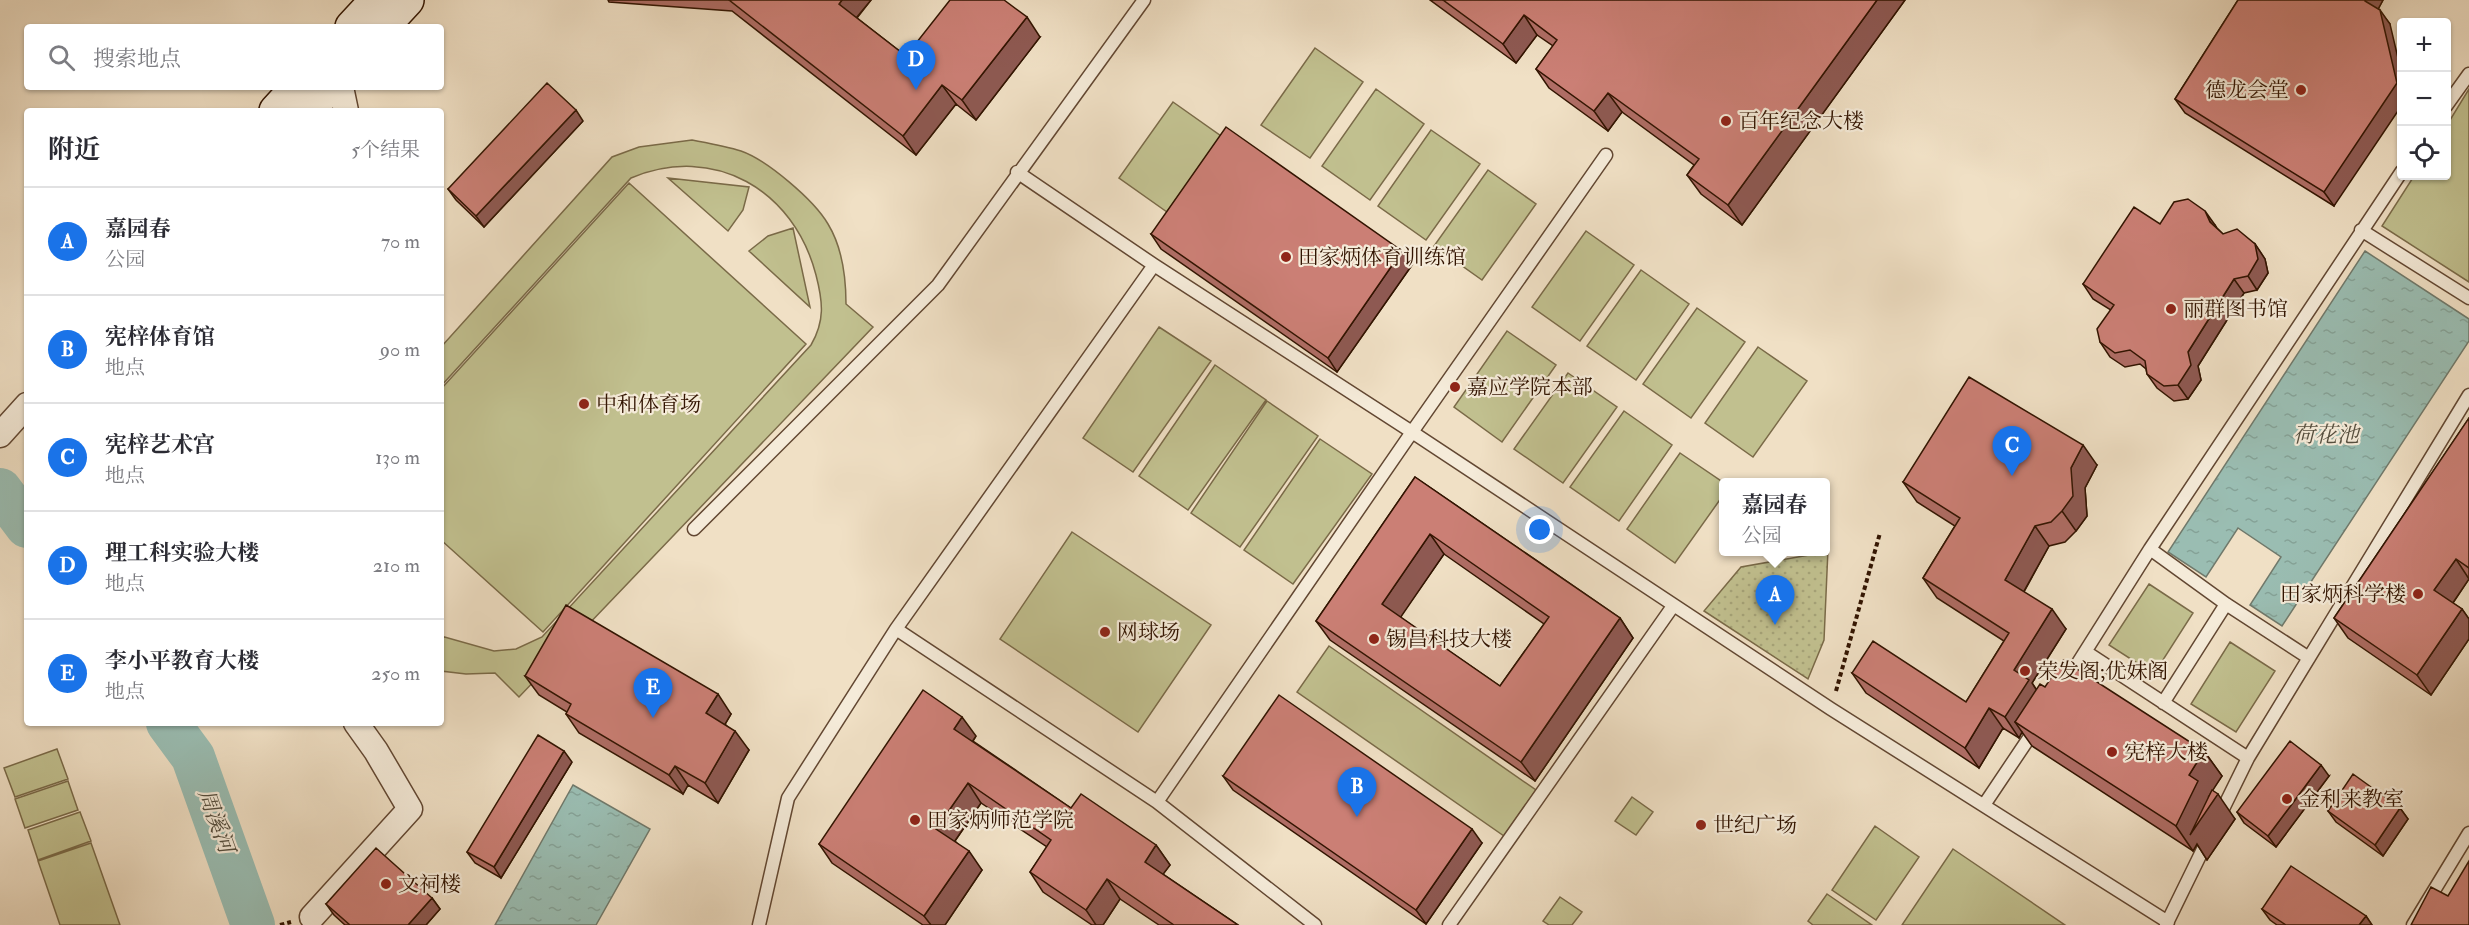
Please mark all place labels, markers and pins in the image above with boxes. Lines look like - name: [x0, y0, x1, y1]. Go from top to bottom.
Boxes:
- pin: D: [896, 40, 936, 90]
- place label: 德龙会堂: [2205, 77, 2289, 104]
- marker: 德龙会堂: [2294, 83, 2308, 97]
- place label: 百年纪念大楼: [1738, 108, 1864, 135]
- marker: 百年纪念大楼: [1719, 114, 1733, 128]
- place label: 田家炳体育训练馆: [1298, 244, 1466, 271]
- marker: 田家炳体育训练馆: [1279, 250, 1293, 264]
- place label: 丽群图书馆: [2183, 296, 2288, 323]
- marker: 丽群图书馆: [2164, 302, 2178, 316]
- place label: 嘉应学院本部: [1467, 374, 1593, 401]
- marker: 嘉应学院本部: [1448, 380, 1462, 394]
- place label: 中和体育场: [596, 391, 701, 418]
- marker: 中和体育场: [577, 397, 591, 411]
- pin: C: [1992, 426, 2032, 476]
- pin: A: [1756, 576, 1794, 625]
- place label: 田家炳科学楼: [2280, 581, 2406, 608]
- marker: 田家炳科学楼: [2411, 587, 2425, 601]
- place label: 网球场: [1117, 619, 1180, 646]
- marker: 网球场: [1098, 625, 1112, 639]
- place label: 锡昌科技大楼: [1386, 626, 1512, 653]
- marker: 锡昌科技大楼: [1367, 632, 1381, 646]
- place label: 荣发阁;优妹阁: [2037, 658, 2168, 685]
- marker: 荣发阁;优妹阁: [2018, 664, 2032, 678]
- pin: E: [634, 668, 672, 718]
- place label: 宪梓大楼: [2124, 739, 2208, 766]
- marker: 宪梓大楼: [2105, 745, 2119, 759]
- pin: B: [1338, 768, 1376, 817]
- place label: 金利来教室: [2299, 786, 2404, 813]
- marker: 金利来教室: [2280, 792, 2294, 806]
- place label: 田家炳师范学院: [927, 807, 1074, 834]
- place label: 世纪广场: [1713, 812, 1797, 839]
- marker: 田家炳师范学院: [908, 813, 922, 827]
- marker: 世纪广场: [1694, 818, 1708, 832]
- place label: 文祠楼: [398, 871, 461, 898]
- marker: 文祠楼: [379, 877, 393, 891]

